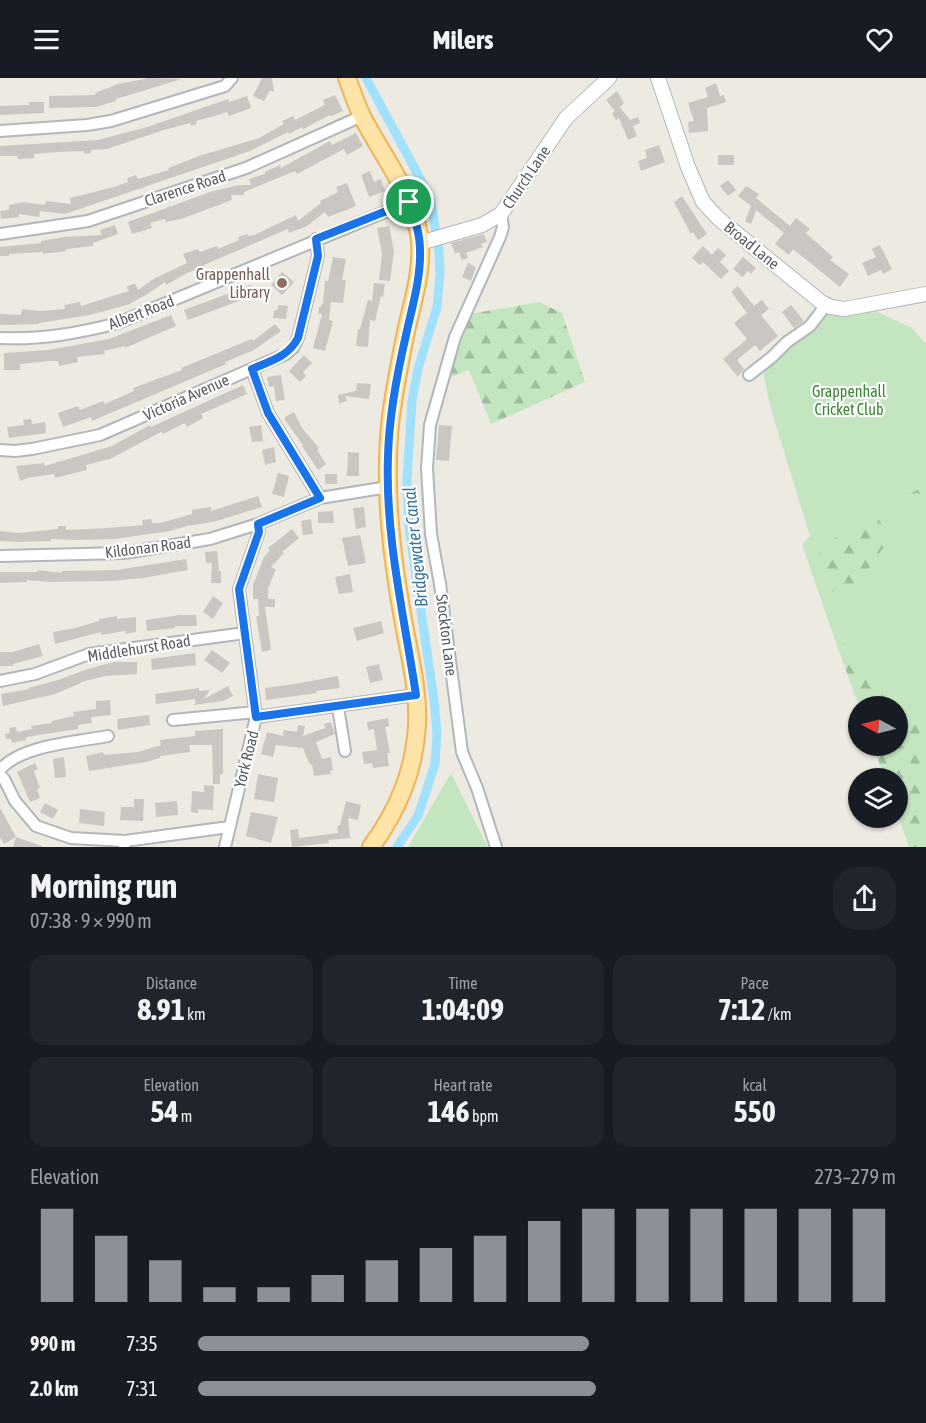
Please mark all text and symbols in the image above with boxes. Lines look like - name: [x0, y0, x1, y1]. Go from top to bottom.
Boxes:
- icon: menu: [30, 23, 63, 56]
- icon: heart: [863, 23, 896, 56]
- text: Milers: [433, 24, 493, 55]
- street label: Church Lane: [498, 142, 554, 212]
- street label: Clarence Road: [142, 166, 228, 210]
- pin: [383, 176, 434, 227]
- icon: arrive: [392, 185, 425, 218]
- street label: Broad Lane: [721, 217, 783, 273]
- place label: Grappenhall Library: [196, 265, 271, 302]
- marker: Grappenhall Library: [275, 276, 289, 290]
- street label: Albert Road: [106, 291, 176, 333]
- street label: Victoria Avenue: [140, 370, 232, 424]
- park label: Grappenhall Cricket Club: [812, 382, 887, 418]
- water label: Bridgewater Canal: [398, 486, 432, 608]
- street label: Kildonan Road: [104, 533, 192, 561]
- street label: Stockton Lane: [433, 593, 461, 677]
- street label: Middlehurst Road: [86, 631, 192, 665]
- north arrow: [848, 696, 908, 756]
- map controls: [848, 696, 908, 828]
- street label: York Road: [230, 729, 262, 789]
- button: layers: [848, 768, 908, 828]
- text: Morning run: [30, 867, 177, 905]
- button: share: [833, 867, 896, 930]
- text: 07:38 · 9 × 990 m: [30, 909, 152, 932]
- text: Distance: [146, 974, 197, 992]
- text: Time: [448, 974, 478, 992]
- text: Pace: [741, 974, 769, 992]
- text: 8.91: [137, 992, 185, 1026]
- text: 1:04:09: [422, 992, 504, 1026]
- text: 7:12: [718, 992, 765, 1026]
- text: km: [185, 1005, 206, 1023]
- text: /km: [765, 1005, 792, 1023]
- text: Elevation: [144, 1076, 199, 1094]
- text: Heart rate: [434, 1076, 492, 1094]
- text: kcal: [742, 1076, 767, 1094]
- text: 54: [150, 1094, 179, 1128]
- text: 146: [427, 1094, 470, 1128]
- text: 550: [734, 1094, 776, 1128]
- text: m: [179, 1107, 192, 1125]
- text: bpm: [470, 1107, 499, 1125]
- text: Elevation: [30, 1165, 99, 1188]
- text: 273–279 m: [814, 1165, 896, 1188]
- text: 990 m: [30, 1332, 75, 1355]
- text: 7:35: [126, 1332, 158, 1355]
- text: 2.0 km: [30, 1377, 78, 1400]
- text: 7:31: [126, 1377, 158, 1400]

